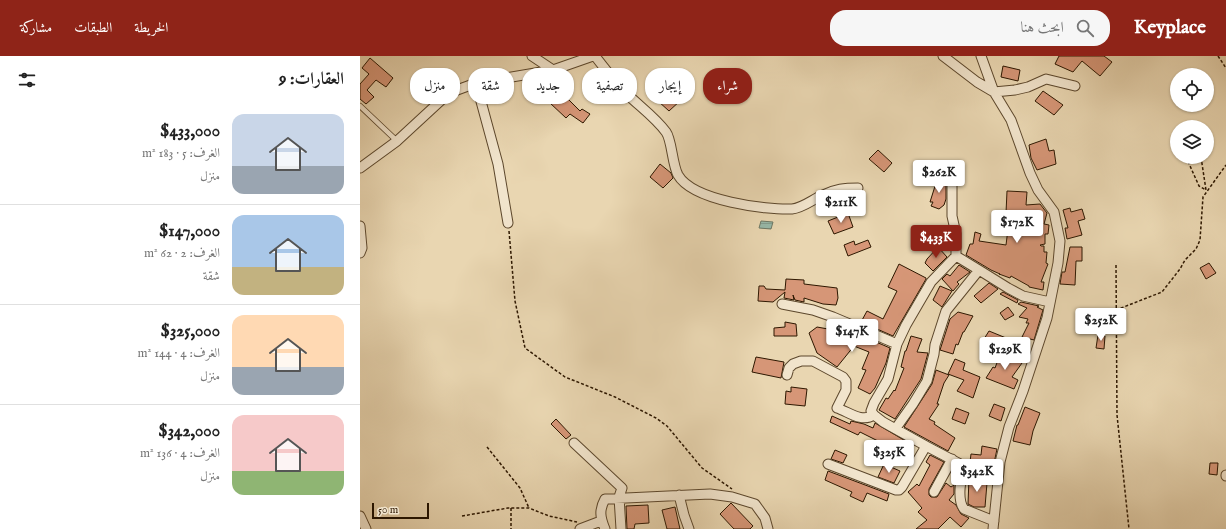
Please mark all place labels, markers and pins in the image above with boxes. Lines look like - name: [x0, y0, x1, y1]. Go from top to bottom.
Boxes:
- pin: $262K: [911, 160, 967, 194]
- pin: $211K: [813, 190, 869, 224]
- pin: $172K: [989, 210, 1045, 244]
- pin: $433K: [908, 225, 964, 259]
- pin: $252K: [1073, 308, 1129, 342]
- pin: $147K: [824, 319, 880, 353]
- pin: $129K: [977, 337, 1033, 371]
- pin: $325K: [861, 440, 917, 474]
- pin: $342K: [949, 459, 1005, 493]

